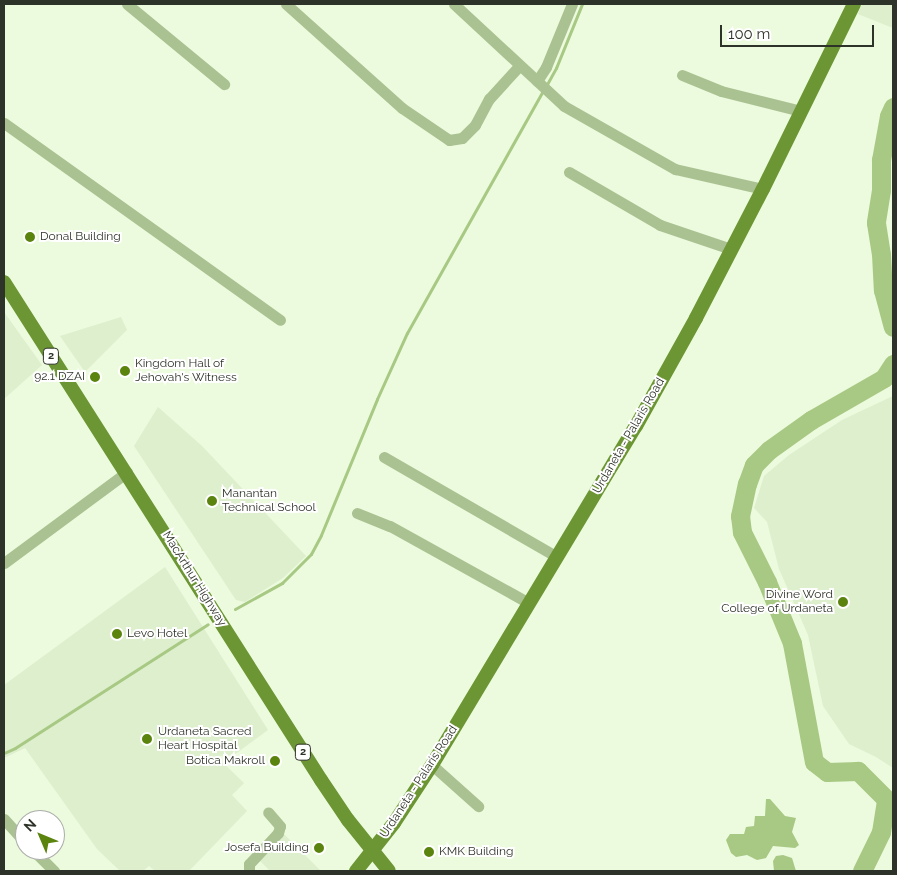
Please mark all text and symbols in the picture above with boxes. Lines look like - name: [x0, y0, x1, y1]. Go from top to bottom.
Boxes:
- scale bar: [722, 15, 876, 47]
- text: 100 m: [728, 25, 770, 43]
- place label: Donal Building: [40, 230, 121, 244]
- marker: Donal Building: [24, 231, 36, 243]
- road number: 2: [42, 348, 60, 364]
- place label: Kingdom Hall of Jehovah's Witness: [135, 357, 237, 385]
- marker: Kingdom Hall of Jehovah's Witness: [119, 365, 131, 377]
- place label: 92.1 DZAI: [34, 370, 85, 384]
- marker: 92.1 DZAI: [89, 371, 101, 383]
- street label: Urdaneta - Palaris Road: [590, 376, 668, 496]
- place label: Manantan Technical School: [222, 487, 316, 515]
- marker: Manantan Technical School: [206, 495, 218, 507]
- street label: MacArthur Highway: [159, 529, 229, 629]
- place label: Divine Word College of Urdaneta: [721, 588, 833, 616]
- marker: Divine Word College of Urdaneta: [837, 596, 849, 608]
- place label: Levo Hotel: [127, 627, 187, 641]
- marker: Levo Hotel: [111, 628, 123, 640]
- street label: Urdaneta - Palaris Road: [377, 723, 461, 841]
- place label: Urdaneta Sacred Heart Hospital: [158, 725, 252, 753]
- marker: Urdaneta Sacred Heart Hospital: [140, 732, 154, 746]
- road number: 2: [294, 744, 312, 760]
- place label: Botica Makroll: [186, 754, 265, 768]
- marker: Botica Makroll: [269, 755, 281, 767]
- north arrow: [15, 810, 65, 860]
- text: N: [21, 816, 40, 835]
- place label: Josefa Building: [224, 841, 309, 855]
- marker: Josefa Building: [313, 842, 325, 854]
- place label: KMK Building: [439, 845, 514, 859]
- marker: KMK Building: [423, 846, 435, 858]

